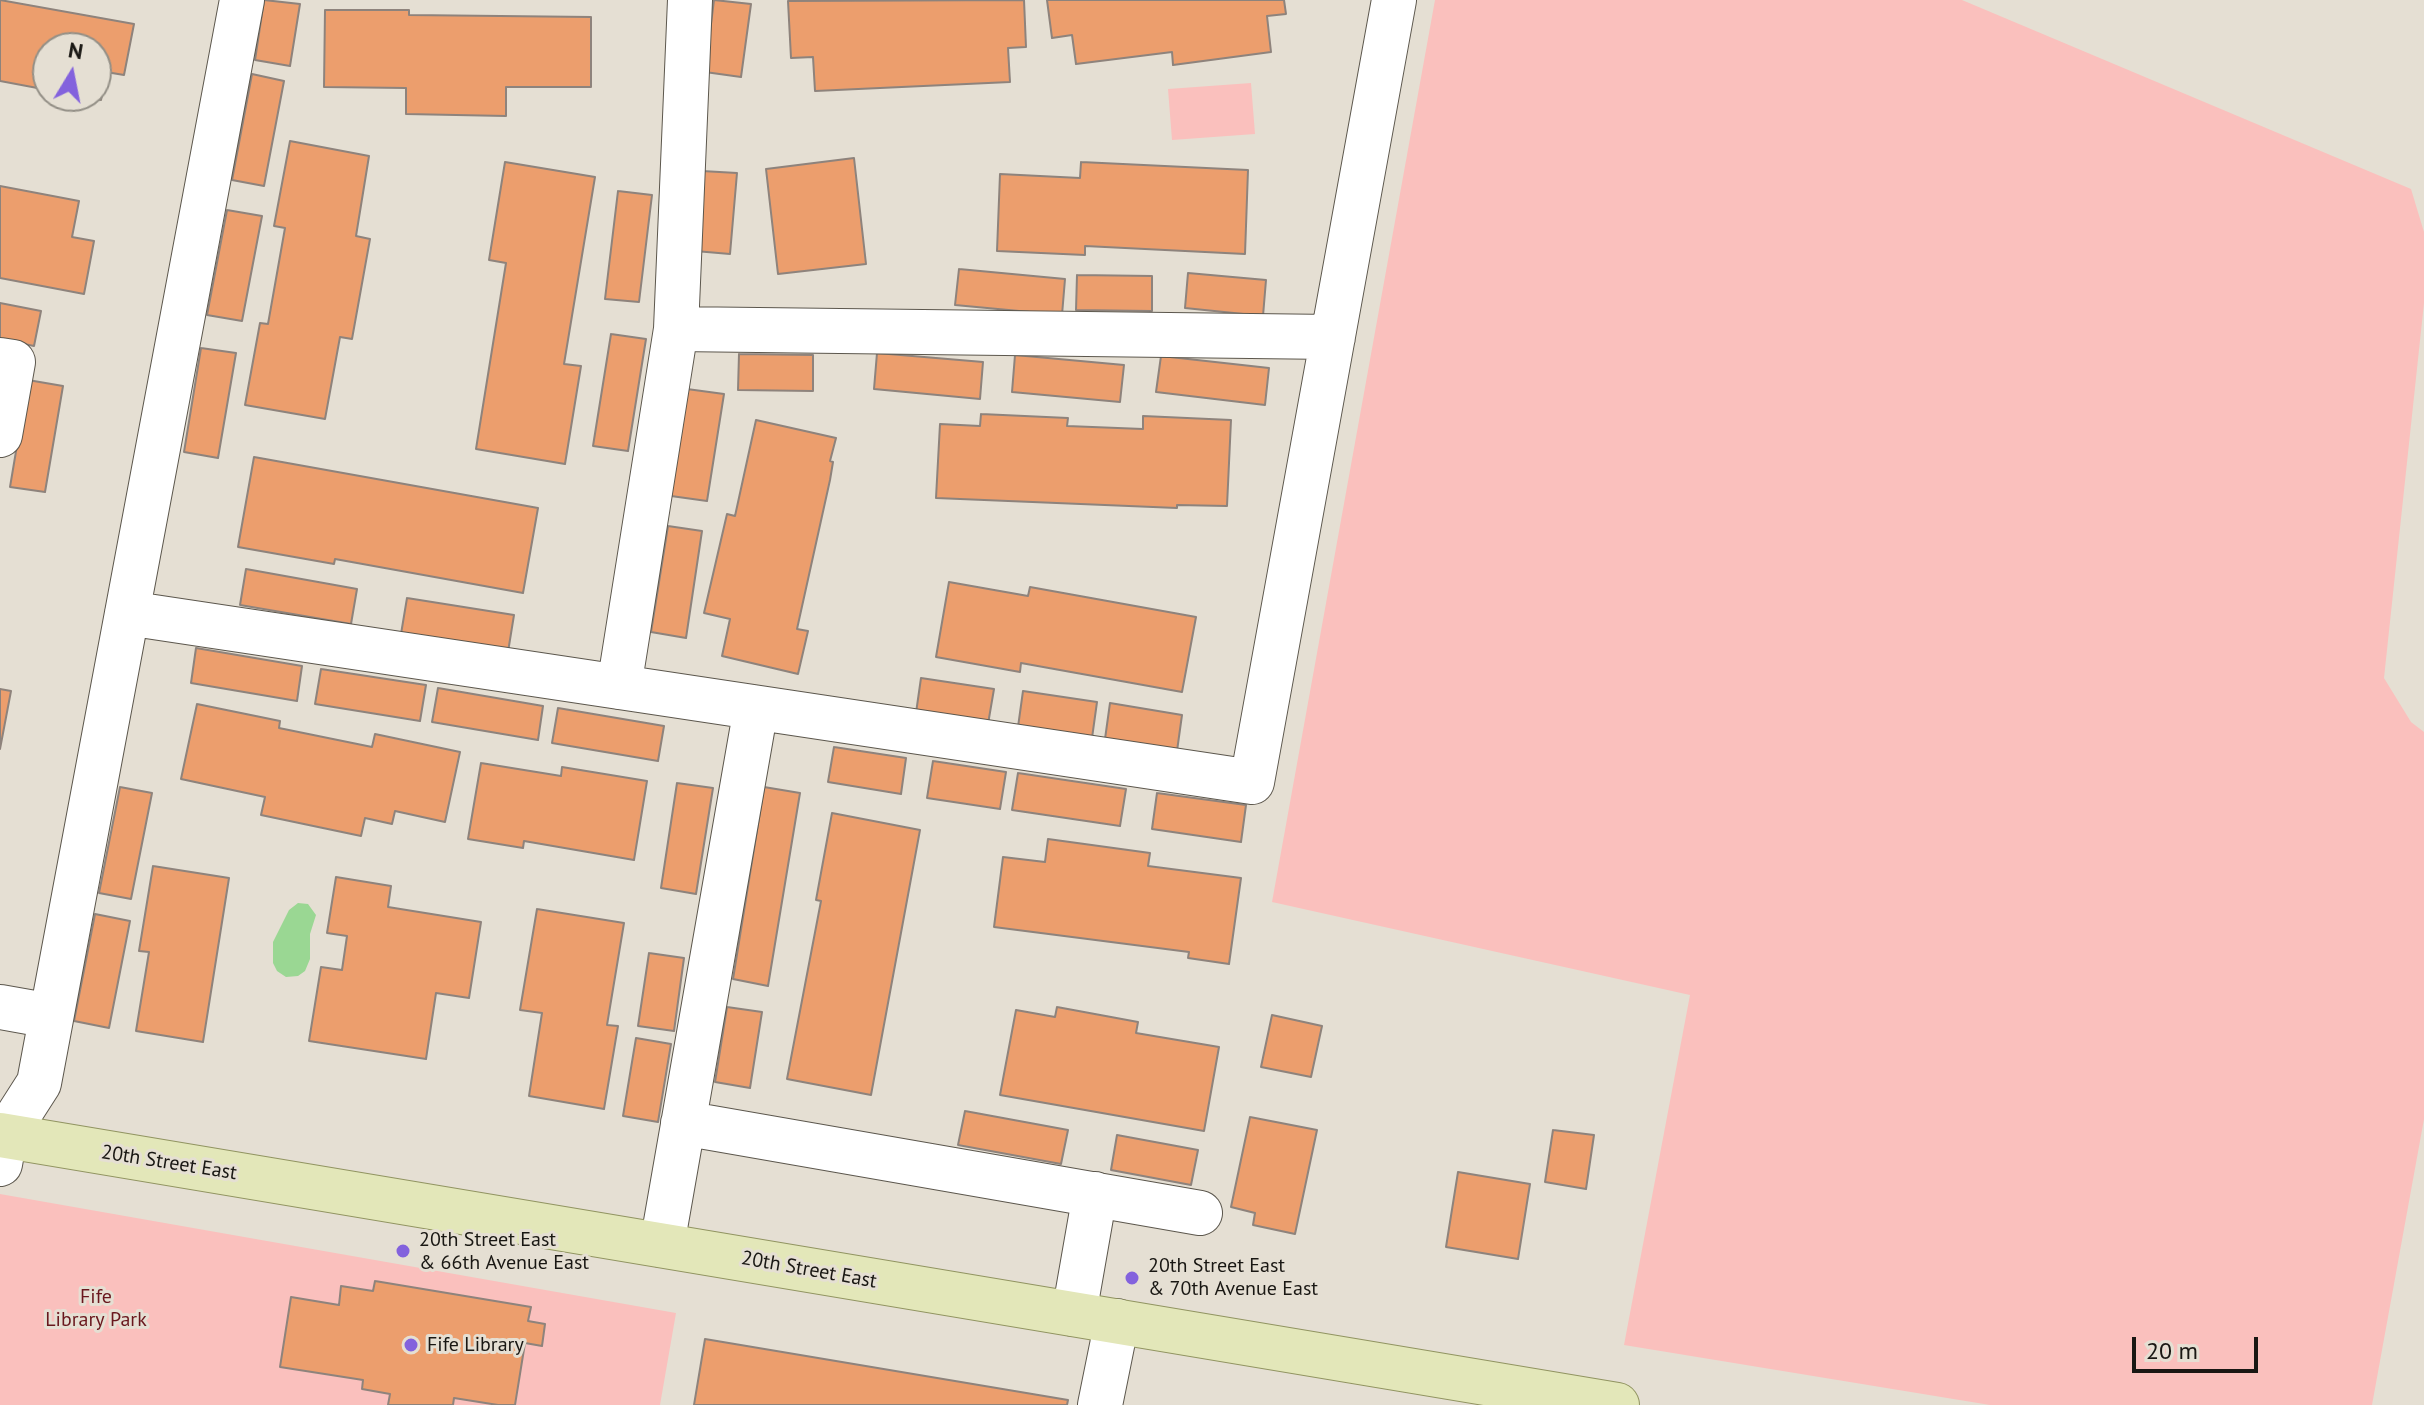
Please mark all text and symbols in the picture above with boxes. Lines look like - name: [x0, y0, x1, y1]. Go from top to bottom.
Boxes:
- north arrow: [32, 32, 112, 112]
- text: N: [66, 35, 85, 65]
- street label: 20th Street East: [99, 1140, 239, 1186]
- place label: 20th Street East & 66th Avenue East: [419, 1228, 589, 1275]
- marker: 20th Street East & 66th Avenue East: [394, 1242, 412, 1260]
- street label: 20th Street East: [739, 1246, 879, 1294]
- place label: 20th Street East & 70th Avenue East: [1148, 1254, 1318, 1301]
- marker: 20th Street East & 70th Avenue East: [1123, 1269, 1141, 1287]
- park label: Fife Library Park: [45, 1285, 147, 1332]
- scale bar: [2136, 1321, 2262, 1371]
- place label: Fife Library: [427, 1333, 524, 1357]
- text: 20 m: [2146, 1335, 2198, 1366]
- marker: Fife Library: [402, 1336, 420, 1354]

